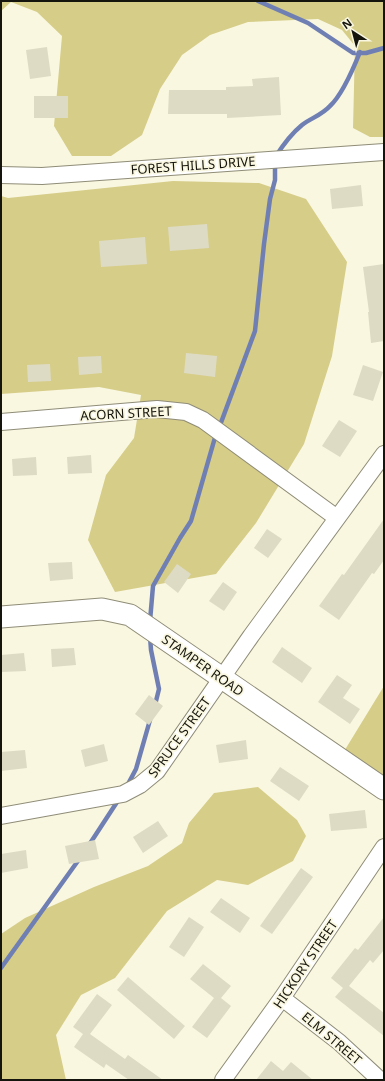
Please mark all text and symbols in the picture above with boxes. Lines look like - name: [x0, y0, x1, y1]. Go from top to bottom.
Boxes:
- north arrow: [333, 12, 373, 52]
- text: N: [339, 15, 355, 32]
- street label: FOREST HILLS DRIVE: [130, 152, 256, 178]
- street label: ACORN STREET: [80, 402, 173, 424]
- street label: STAMPER ROAD: [159, 630, 247, 700]
- street label: SPRUCE STREET: [144, 692, 215, 781]
- street label: HICKORY STREET: [269, 916, 342, 1012]
- street label: ELM STREET: [298, 1008, 366, 1069]

